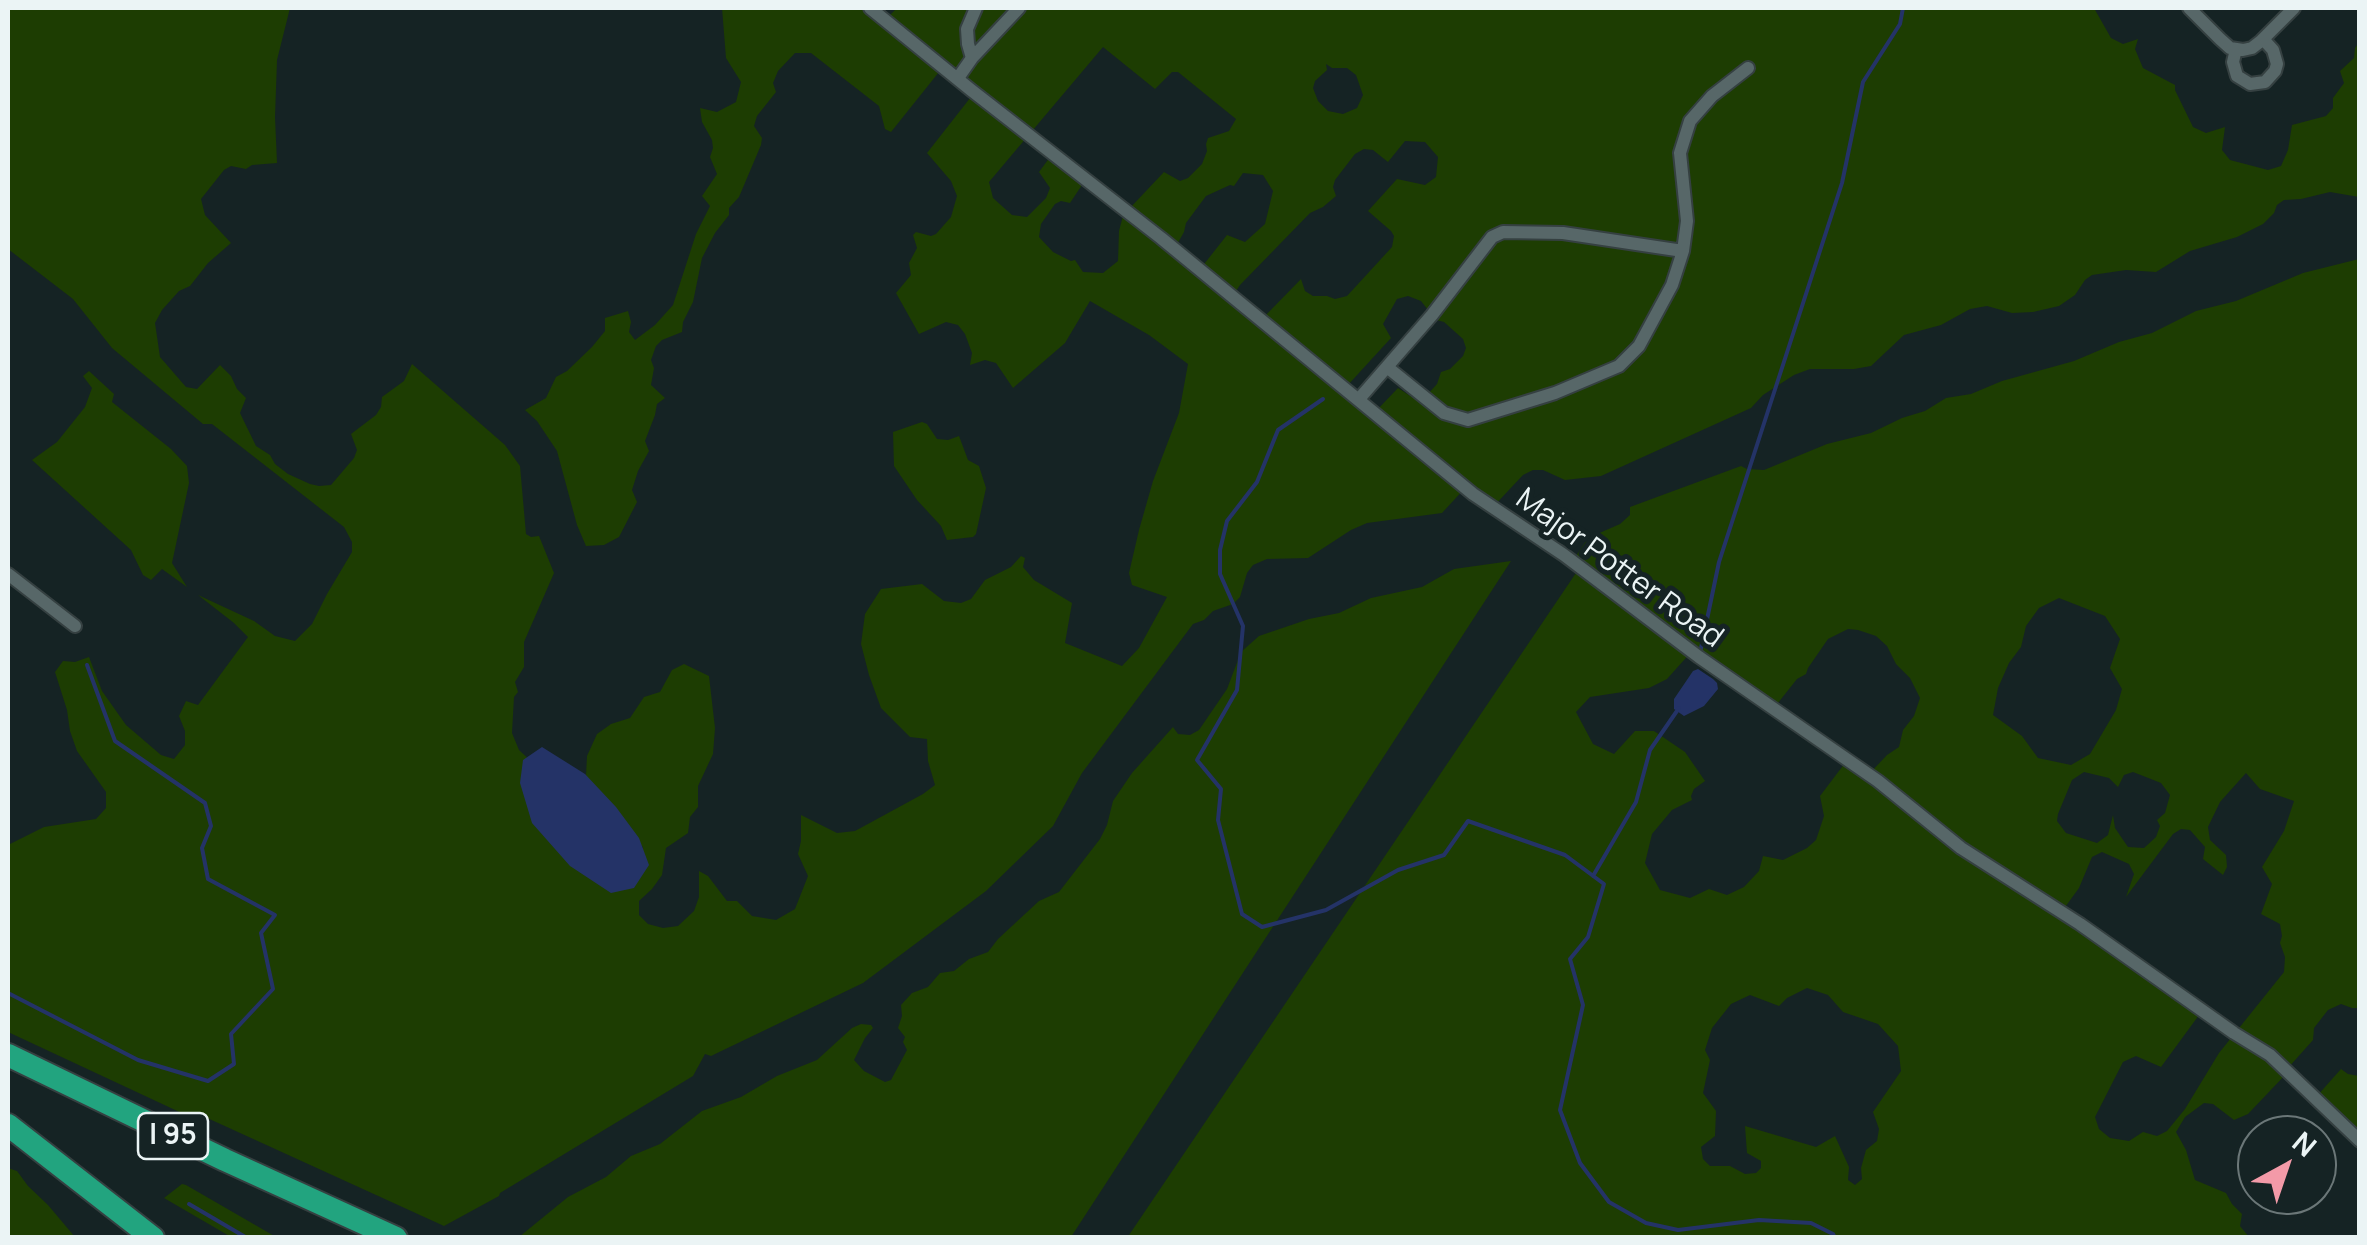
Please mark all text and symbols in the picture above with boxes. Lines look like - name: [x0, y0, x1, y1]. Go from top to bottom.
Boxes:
- street label: Major Potter Road: [1508, 482, 1730, 656]
- road number: I 95: [138, 1113, 208, 1159]
- north arrow: [2237, 1115, 2337, 1215]
- text: N: [2285, 1123, 2325, 1165]

